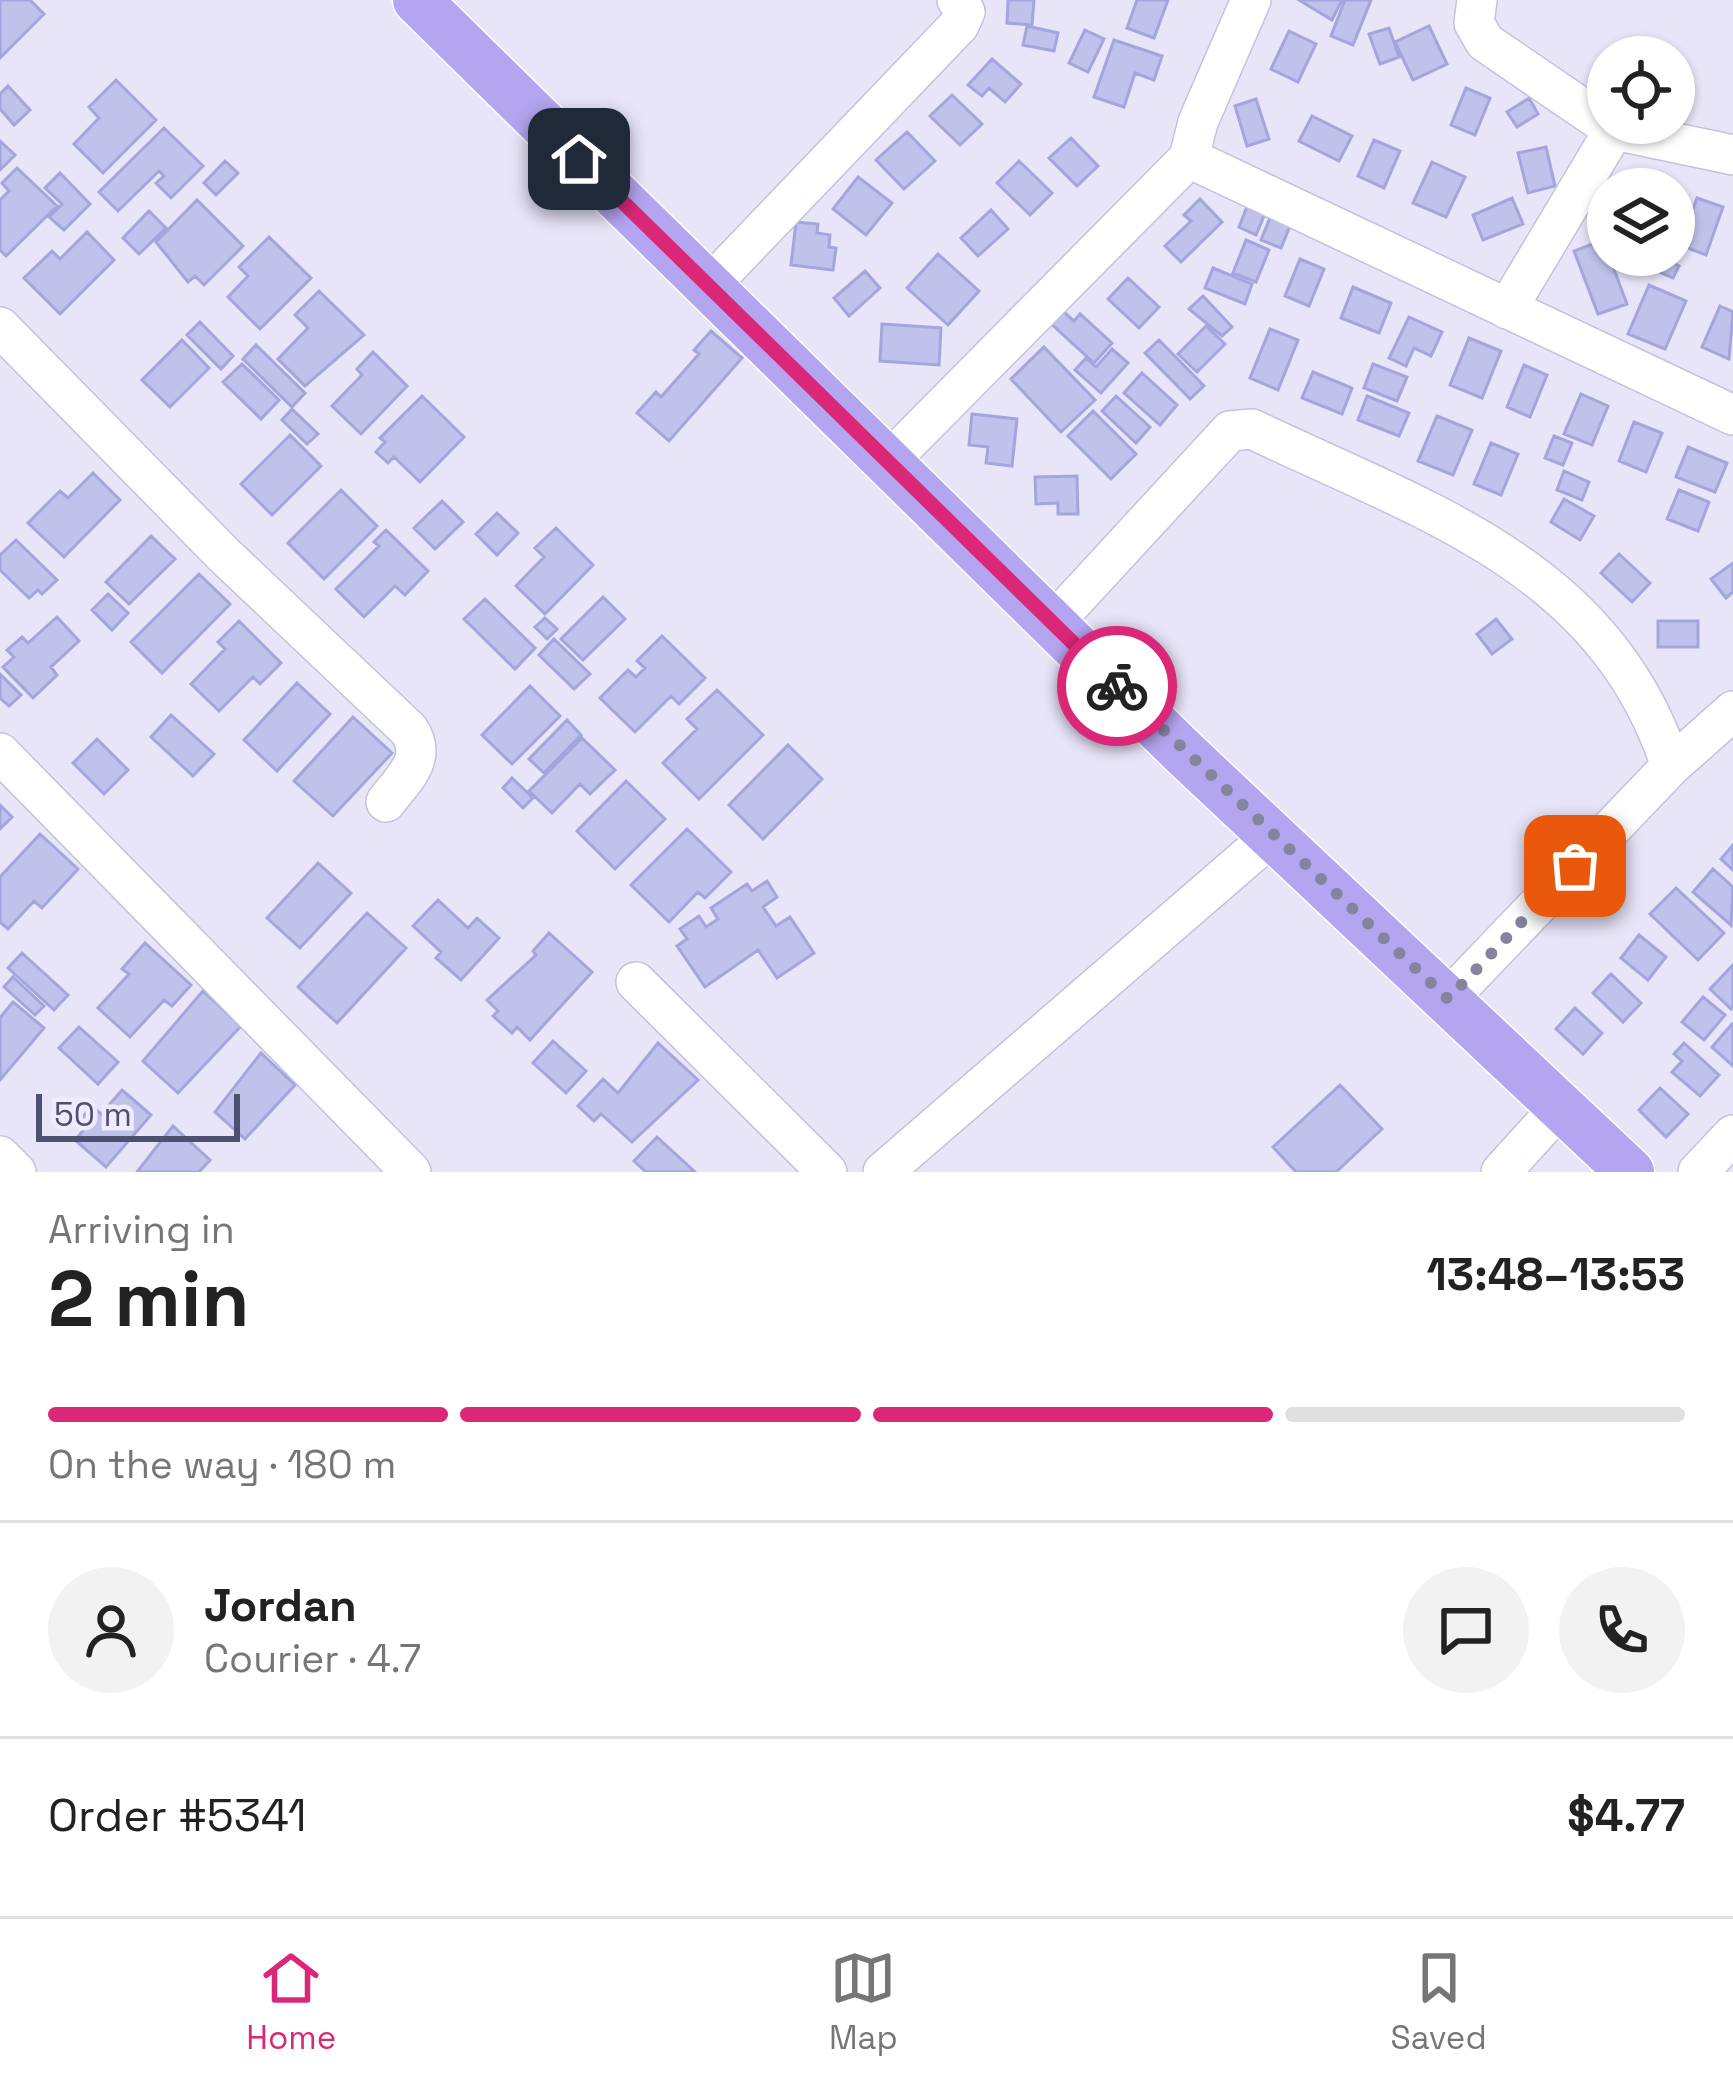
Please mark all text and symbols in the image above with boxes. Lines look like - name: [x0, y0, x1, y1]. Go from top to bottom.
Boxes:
- map controls: [1587, 36, 1695, 276]
- button: locate: [1587, 36, 1695, 144]
- pin: [528, 108, 630, 210]
- icon: home: [546, 126, 612, 192]
- button: layers: [1587, 168, 1695, 276]
- courier: [1057, 626, 1177, 746]
- icon: bike: [1084, 653, 1150, 719]
- pin: [1524, 815, 1626, 917]
- icon: bag: [1542, 833, 1608, 899]
- scale bar: [36, 1088, 240, 1141]
- text: 50 m: [54, 1094, 132, 1136]
- text: Arriving in: [48, 1205, 235, 1254]
- text: 13:48–13:53: [1427, 1246, 1685, 1303]
- text: 2 min: [48, 1249, 250, 1349]
- text: On the way · 180 m: [48, 1440, 396, 1489]
- button: person: [48, 1567, 174, 1693]
- button: chat: [1403, 1567, 1529, 1693]
- button: phone: [1559, 1567, 1685, 1693]
- text: Jordan: [204, 1577, 357, 1634]
- text: Courier · 4.7: [204, 1634, 421, 1683]
- text: Order #5341: [48, 1787, 307, 1844]
- text: $4.77: [1567, 1787, 1685, 1844]
- tab: Home: [246, 1945, 336, 2059]
- tab: Map: [829, 1945, 898, 2059]
- tab: Saved: [1390, 1945, 1487, 2059]

